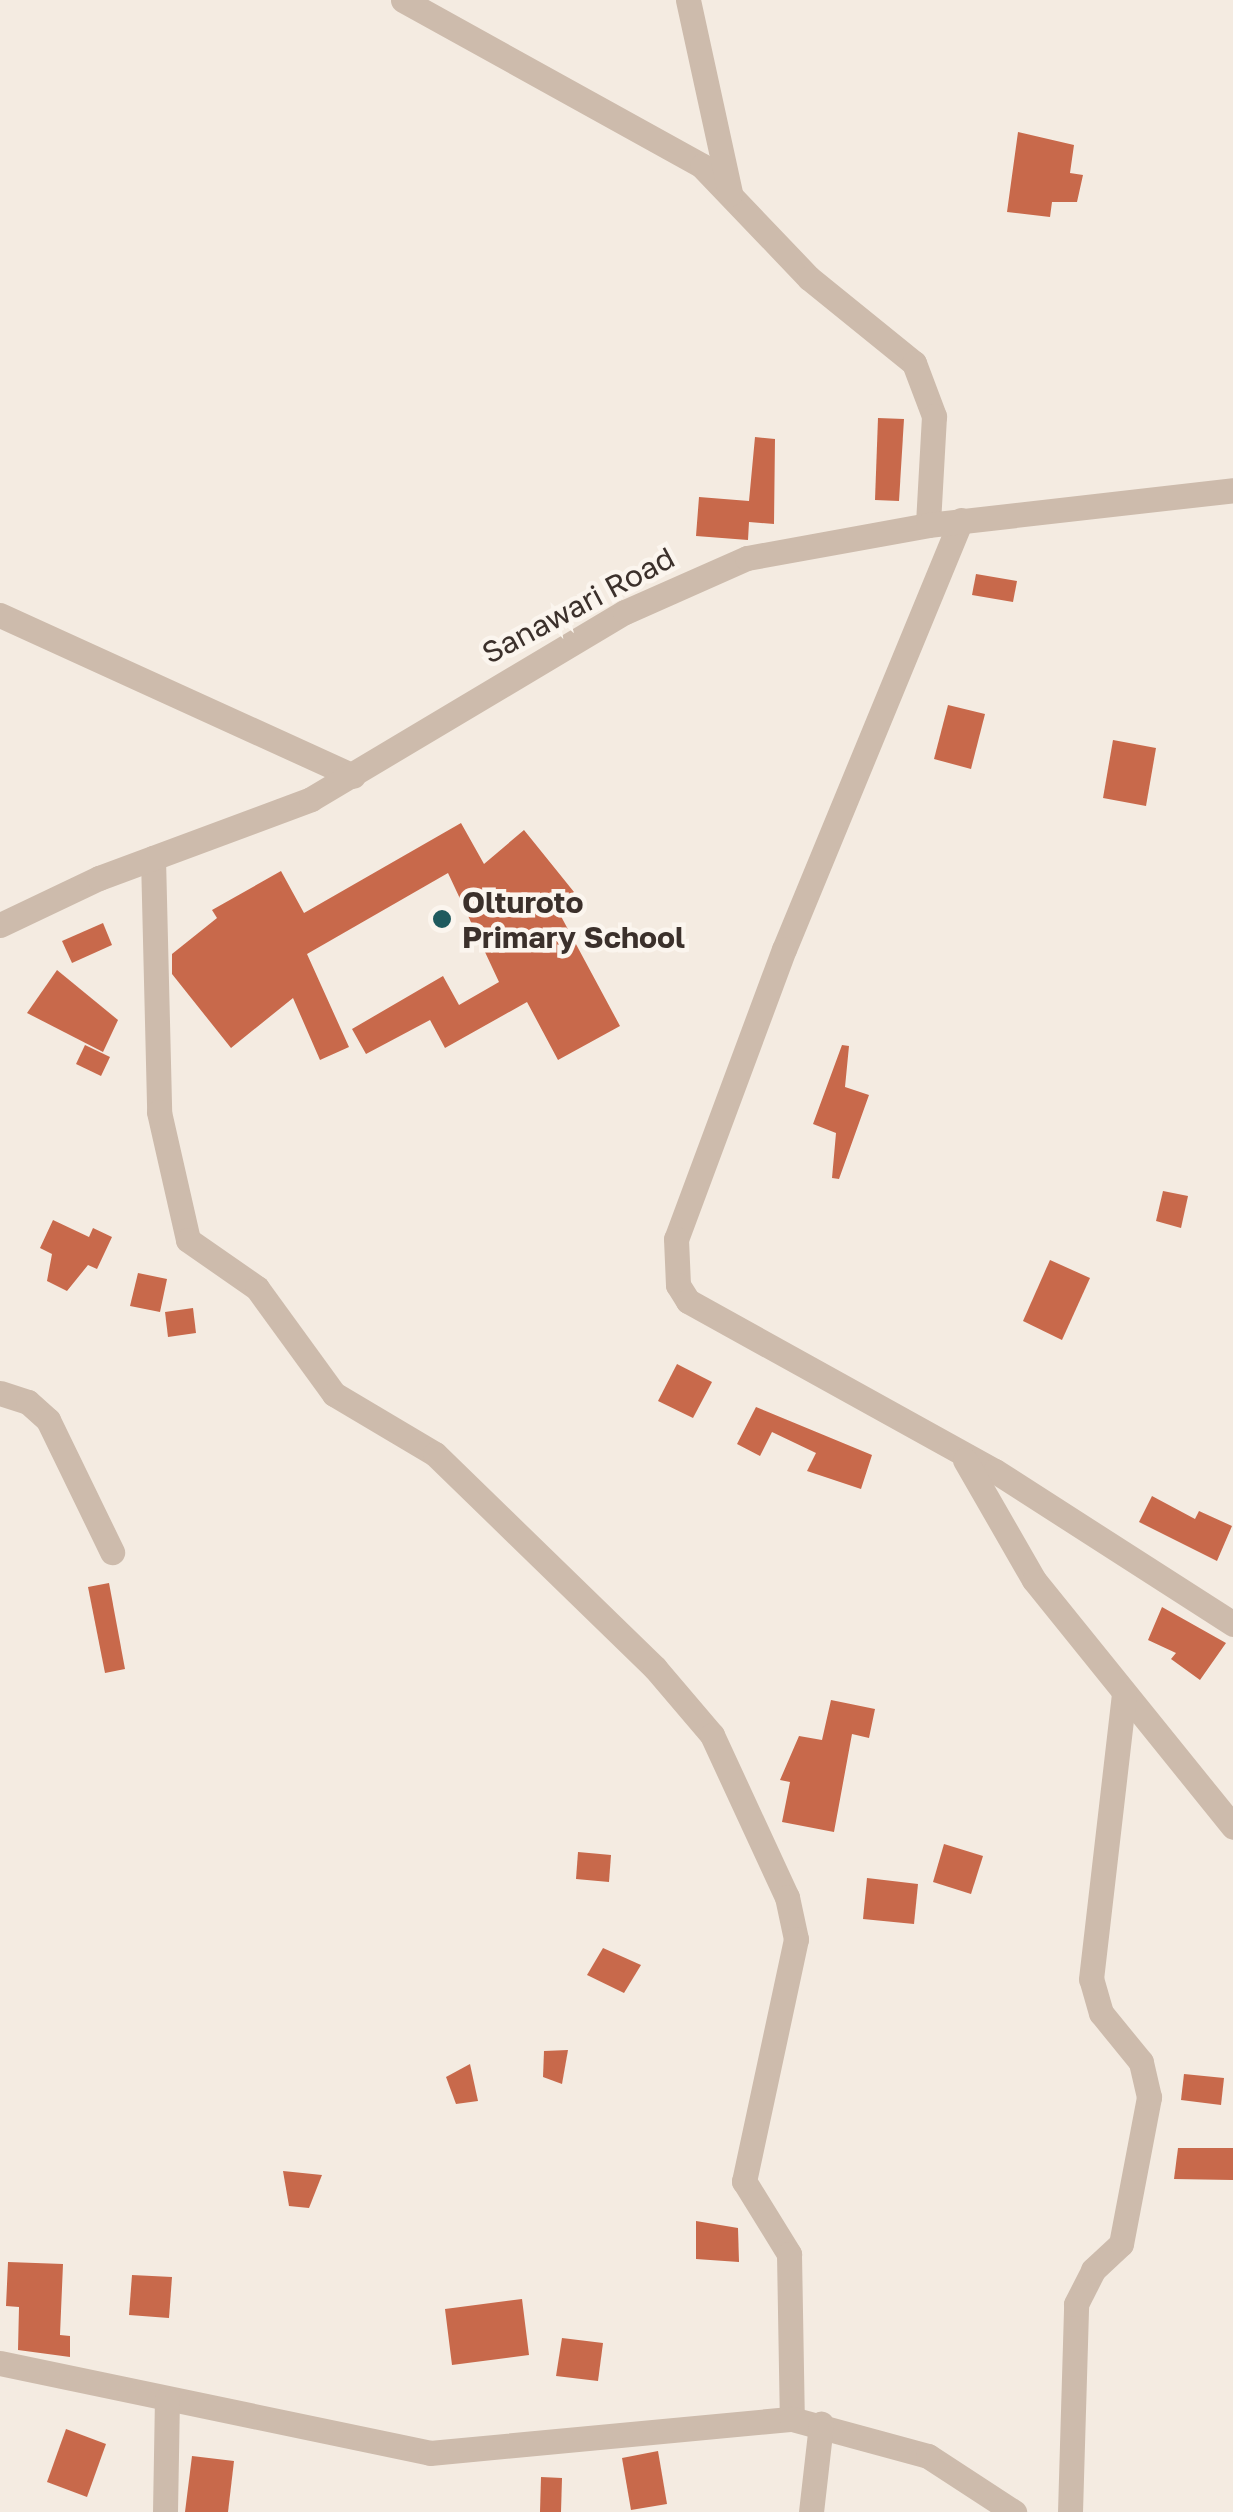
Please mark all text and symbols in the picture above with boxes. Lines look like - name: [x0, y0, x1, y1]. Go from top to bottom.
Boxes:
- street label: Sanawari Road: [476, 539, 680, 671]
- place label: Olturoto Primary School: [462, 884, 685, 954]
- marker: Olturoto Primary School: [431, 908, 453, 930]

